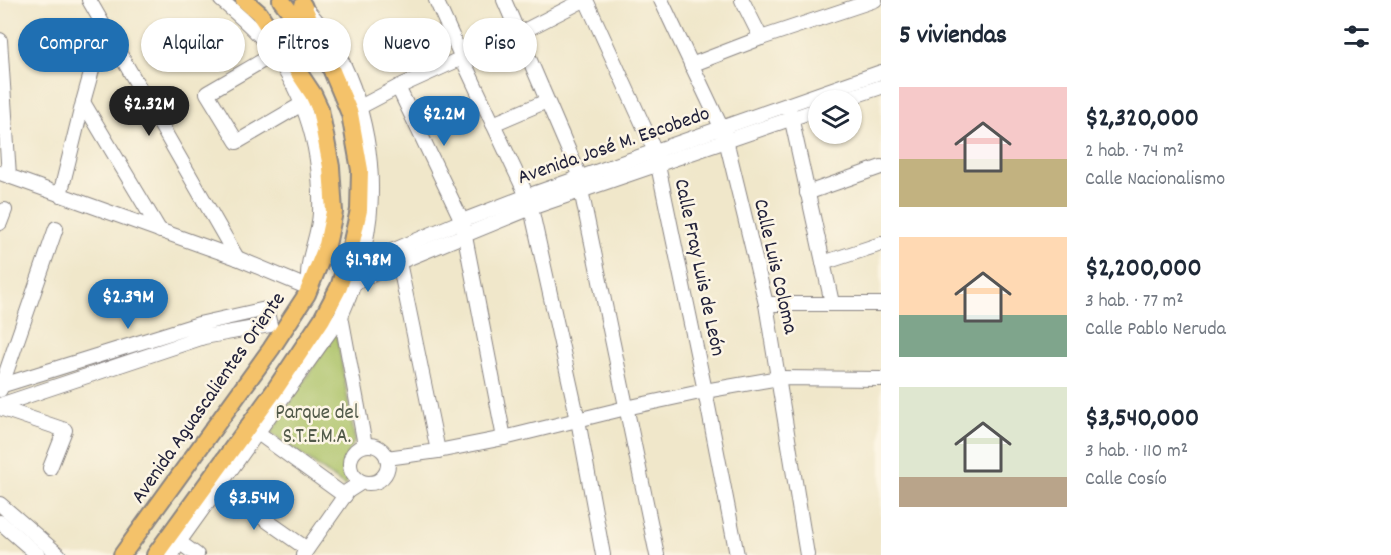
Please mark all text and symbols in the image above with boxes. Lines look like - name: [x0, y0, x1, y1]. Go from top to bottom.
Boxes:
- chip: Comprar: [18, 18, 129, 72]
- chip: Alquilar: [141, 18, 245, 72]
- chip: Filtros: [257, 18, 351, 72]
- chip: Nuevo: [363, 18, 451, 72]
- chip: Piso: [463, 18, 537, 72]
- text: 5 viviendas: [899, 18, 1007, 55]
- icon: filters: [1340, 20, 1373, 53]
- pin: $2.32M: [100, 86, 198, 137]
- map controls: [808, 90, 862, 144]
- button: layers: [808, 90, 862, 144]
- text: $2.32M: [123, 91, 175, 119]
- pin: $2.2M: [402, 96, 486, 147]
- street label: Avenida José M. Escobedo: [514, 100, 714, 194]
- text: $2.2M: [423, 101, 465, 129]
- text: $2,320,000: [1085, 101, 1199, 138]
- icon: home: [947, 111, 1019, 183]
- text: 2 hab. · 74 m²: [1085, 138, 1184, 166]
- text: Calle Nacionalismo: [1085, 166, 1225, 194]
- street label: Calle Fray Luis de León: [665, 176, 732, 359]
- street label: Calle Luis Coloma: [744, 196, 804, 338]
- pin: $1.98M: [319, 242, 417, 293]
- text: $1.98M: [345, 247, 391, 275]
- text: $2,200,000: [1085, 251, 1202, 288]
- icon: home: [947, 261, 1019, 333]
- pin: $2.39M: [79, 279, 177, 330]
- text: $2.39M: [102, 284, 154, 312]
- street label: Avenida Aguascalientes Oriente: [125, 287, 294, 511]
- text: 3 hab. · 77 m²: [1085, 288, 1184, 316]
- text: Calle Pablo Neruda: [1085, 316, 1226, 344]
- park label: Parque del S.T.E.M.A.: [275, 399, 359, 453]
- text: $3,540,000: [1085, 401, 1199, 438]
- icon: home: [947, 411, 1019, 483]
- text: 3 hab. · 110 m²: [1085, 438, 1188, 466]
- text: Calle Cosío: [1085, 466, 1167, 494]
- pin: $3.54M: [205, 480, 303, 531]
- text: $3.54M: [228, 485, 280, 513]

